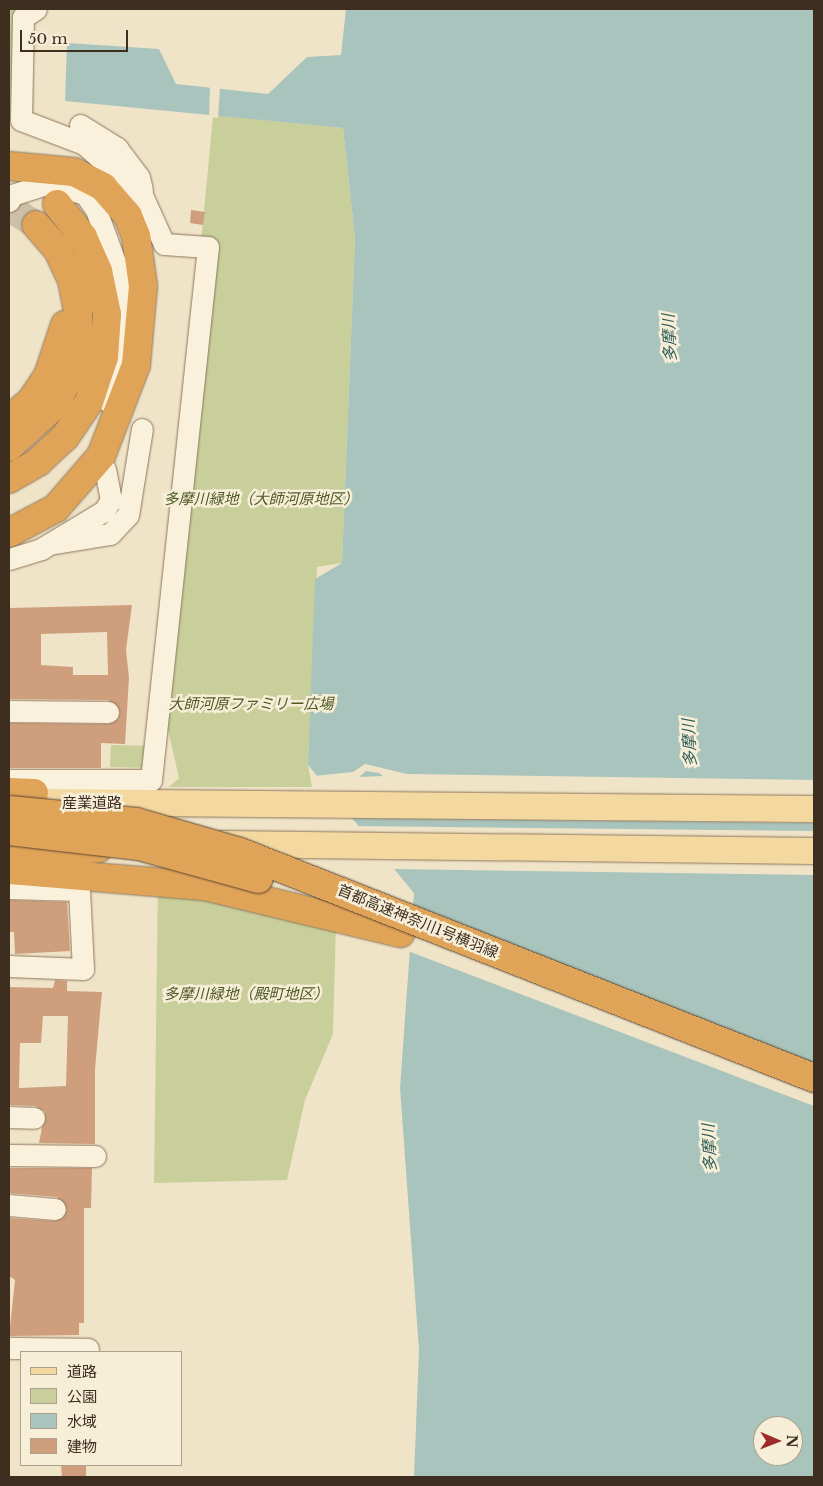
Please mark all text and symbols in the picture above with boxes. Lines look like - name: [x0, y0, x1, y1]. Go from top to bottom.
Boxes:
- scale bar: [22, 20, 130, 52]
- text: 50 m: [28, 29, 68, 48]
- water label: 多摩川: [658, 314, 680, 362]
- park label: 多摩川緑地（大師河原地区）: [164, 490, 358, 508]
- park label: 大師河原ファミリー広場: [169, 695, 333, 713]
- water label: 多摩川: [678, 719, 700, 767]
- street label: 産業道路: [62, 794, 122, 812]
- street label: 首都高速神奈川1号横羽線: [335, 880, 501, 962]
- park label: 多摩川緑地（殿町地区）: [164, 985, 328, 1003]
- water label: 多摩川: [698, 1124, 720, 1172]
- legend: [20, 1351, 182, 1466]
- text: 道路: [67, 1362, 97, 1381]
- text: 公園: [67, 1387, 97, 1406]
- text: 水域: [67, 1412, 97, 1431]
- north arrow: [753, 1416, 803, 1466]
- text: N: [783, 1434, 801, 1448]
- text: 建物: [67, 1437, 97, 1456]

